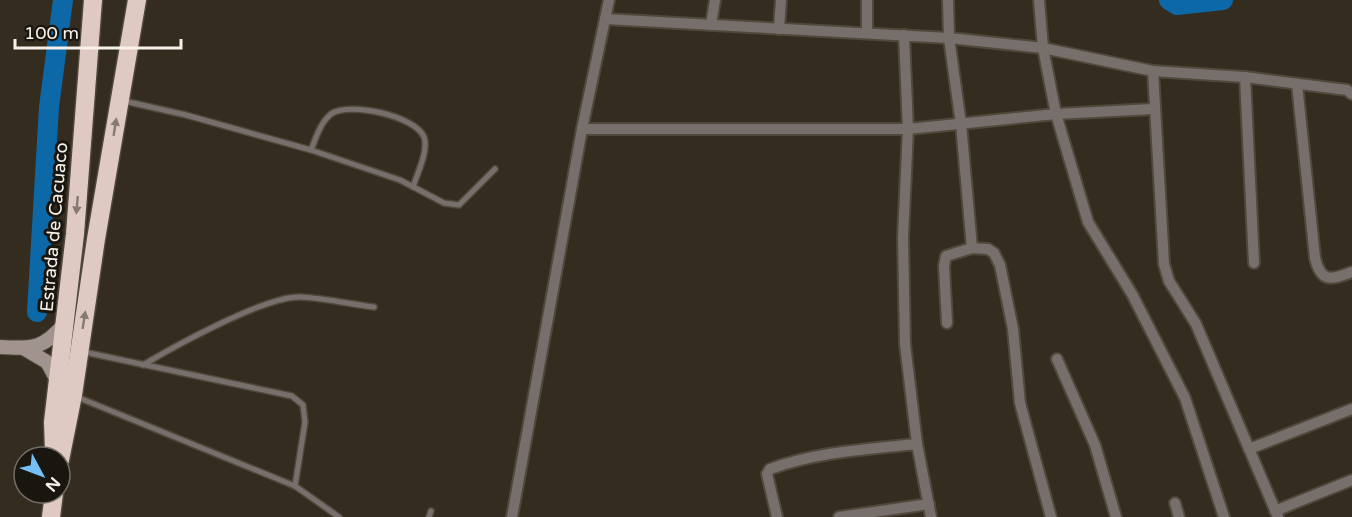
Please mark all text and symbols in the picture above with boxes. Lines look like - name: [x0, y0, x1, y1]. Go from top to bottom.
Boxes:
- scale bar: [15, 12, 182, 50]
- text: 100 m: [24, 22, 79, 44]
- one-way arrow: [111, 118, 120, 137]
- street label: Estrada de Cacuaco: [36, 141, 72, 313]
- one-way arrow: [72, 195, 82, 214]
- one-way arrow: [80, 310, 89, 329]
- north arrow: [12, 445, 72, 505]
- text: N: [41, 473, 64, 496]

